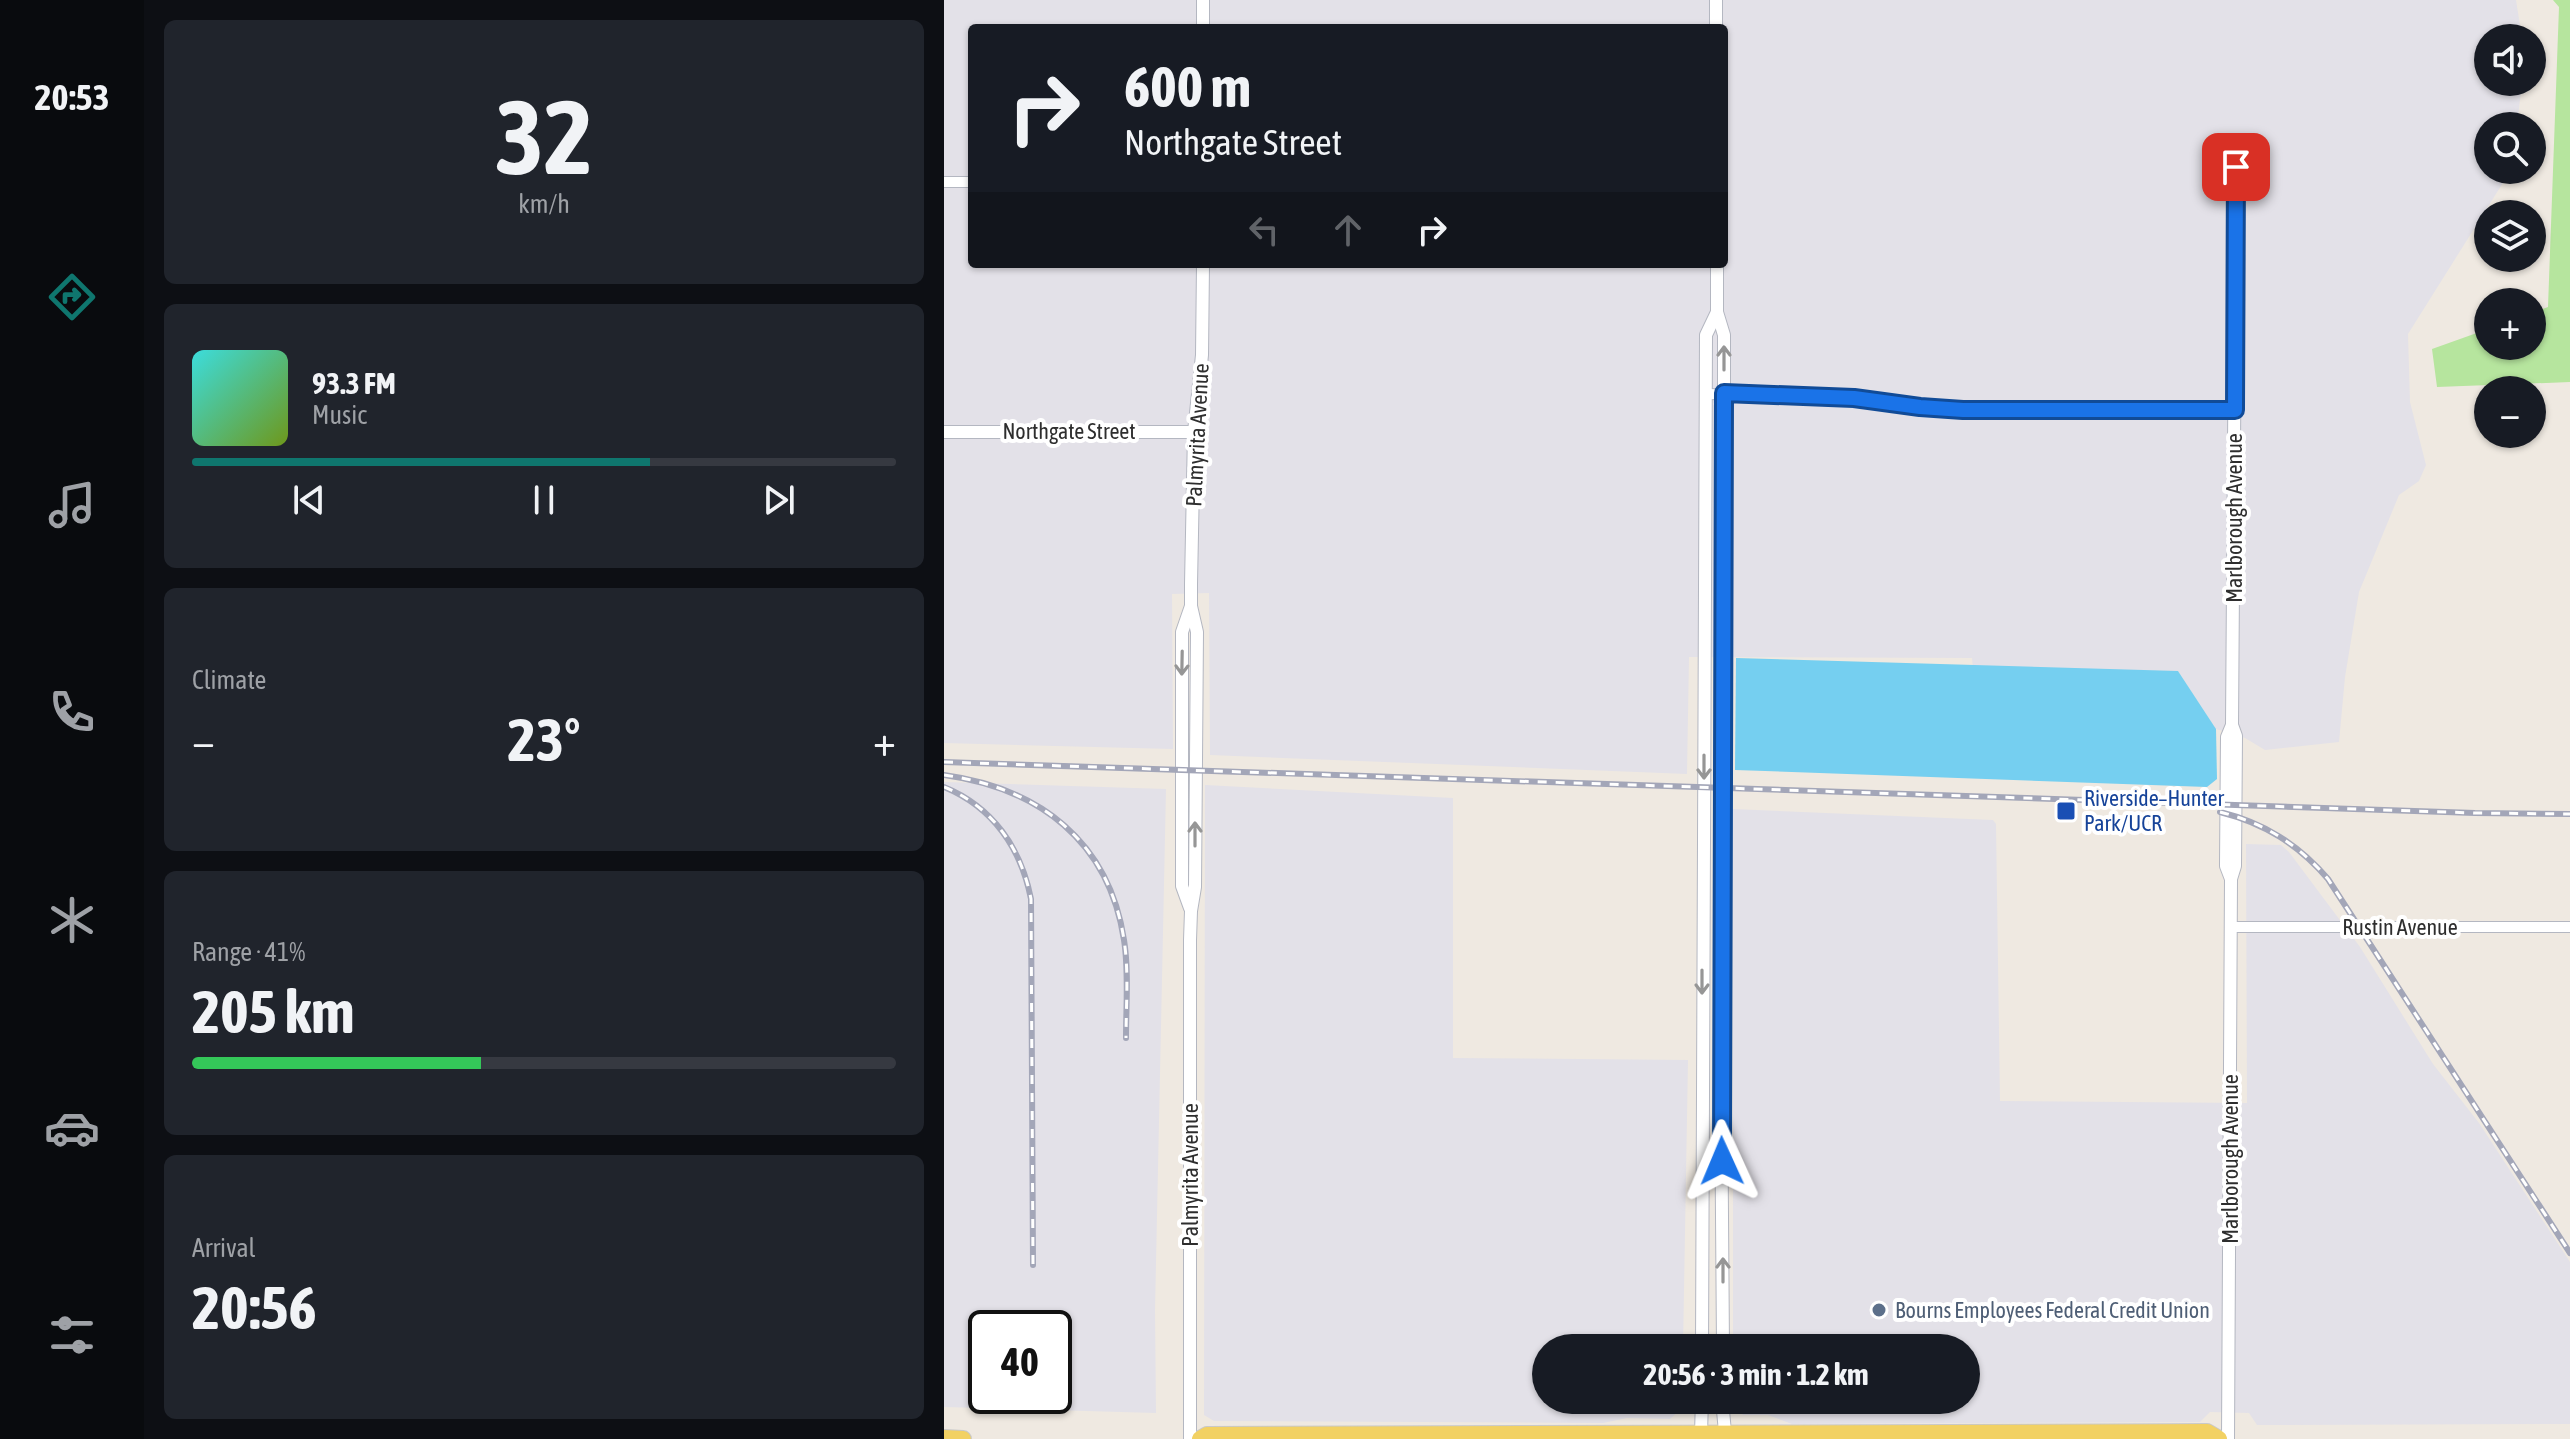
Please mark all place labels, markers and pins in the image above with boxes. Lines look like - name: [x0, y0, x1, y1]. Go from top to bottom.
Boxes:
- pin: [2202, 133, 2270, 201]
- place label: Riverside–Hunter Park/UCR: [2084, 785, 2225, 836]
- marker: Riverside–Hunter Park/UCR: [2055, 800, 2077, 822]
- place label: Bourns Employees Federal Credit Union: [1895, 1297, 2210, 1323]
- marker: Bourns Employees Federal Credit Union: [1870, 1301, 1888, 1319]

